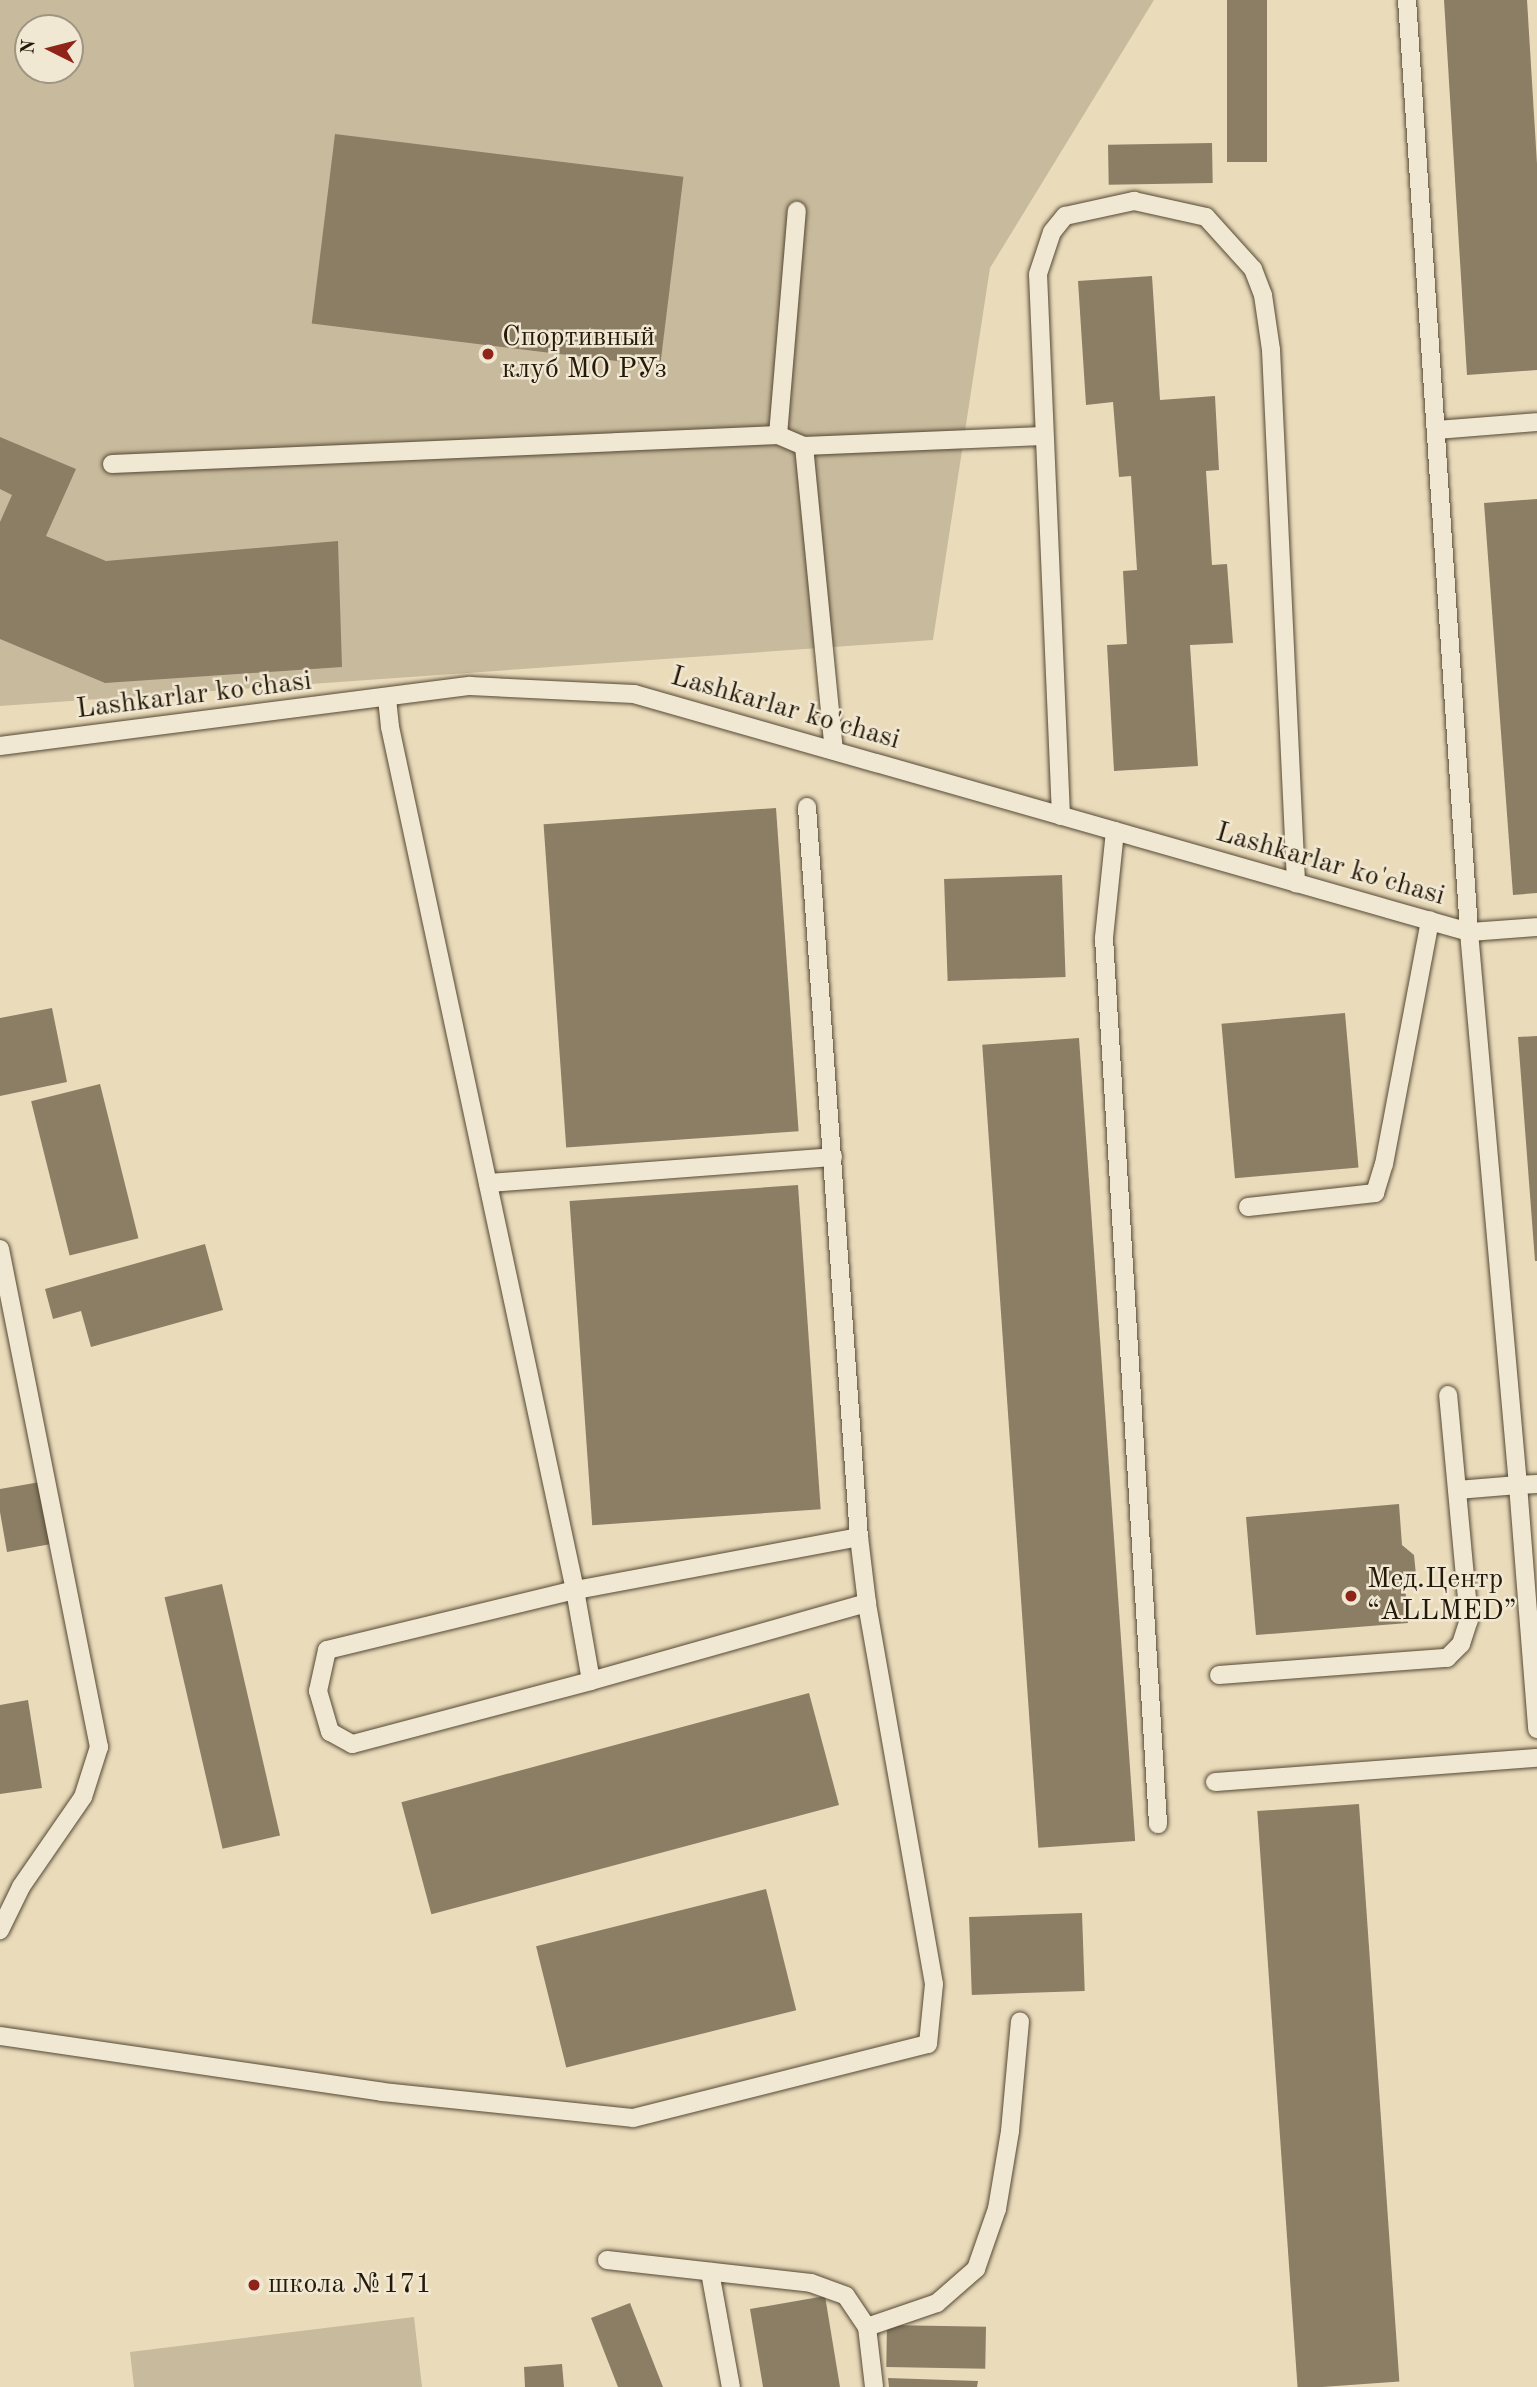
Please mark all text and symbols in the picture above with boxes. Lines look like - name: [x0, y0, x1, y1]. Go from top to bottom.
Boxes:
- north arrow: [14, 14, 84, 84]
- text: N: [19, 39, 40, 55]
- place label: Спортивный клуб МО РУз: [502, 321, 667, 387]
- marker: Спортивный клуб МО РУз: [480, 346, 496, 362]
- street label: Lashkarlar ko'chasi: [667, 660, 903, 758]
- street label: Lashkarlar ko'chasi: [74, 665, 314, 727]
- street label: Lashkarlar ko'chasi: [1212, 816, 1448, 914]
- place label: Мед.Центр “ALLMED”: [1367, 1563, 1512, 1629]
- marker: Мед.Центр “ALLMED”: [1341, 1586, 1361, 1606]
- place label: школа №171: [268, 2268, 432, 2302]
- marker: школа №171: [246, 2277, 262, 2293]

